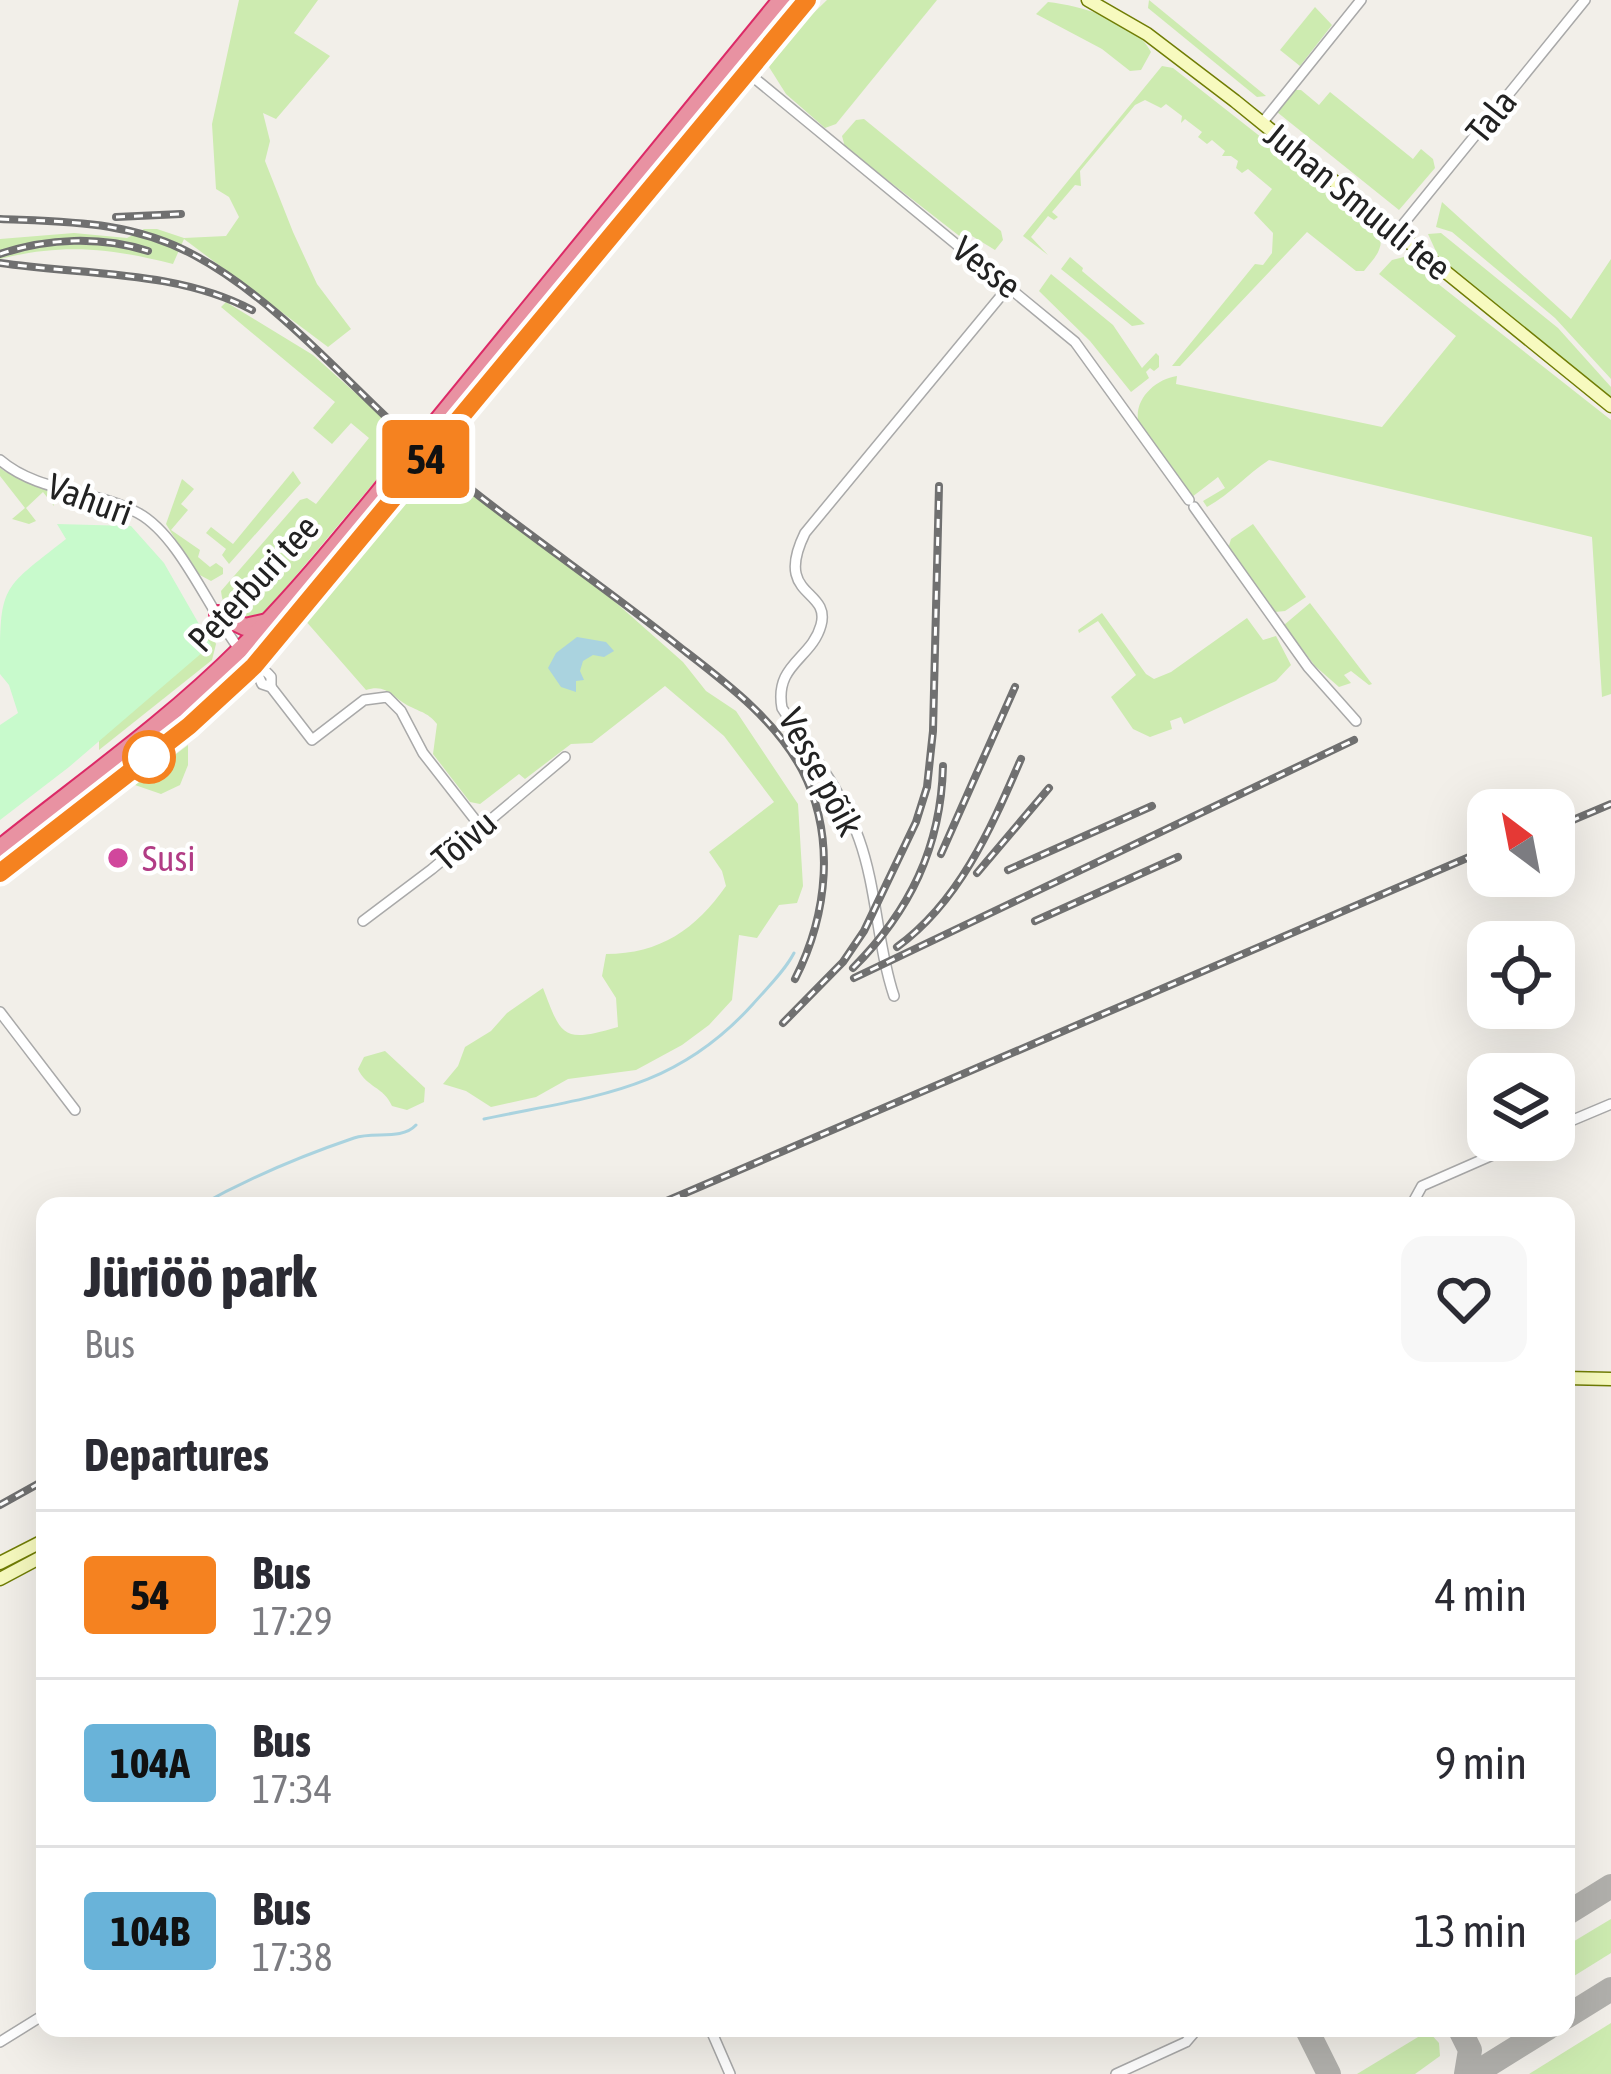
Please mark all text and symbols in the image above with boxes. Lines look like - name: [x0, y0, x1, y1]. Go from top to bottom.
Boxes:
- street label: Tala: [1457, 81, 1525, 151]
- street label: Juhan Smuuli tee: [1257, 113, 1459, 289]
- street label: Vesse: [945, 227, 1029, 307]
- line badge: 54: [372, 420, 480, 498]
- text: 54: [406, 435, 446, 483]
- street label: Vahuri: [42, 464, 138, 534]
- street label: Peterburi tee: [179, 506, 327, 660]
- street label: Vesse põik: [770, 701, 872, 843]
- unlabelled marker: [124, 732, 174, 782]
- north arrow: [1467, 789, 1575, 897]
- map controls: [1467, 789, 1575, 1161]
- street label: Tõivu: [423, 801, 505, 879]
- place label: Susi: [142, 837, 196, 879]
- marker: Susi: [105, 845, 131, 871]
- button: locate: [1467, 921, 1575, 1029]
- button: layers: [1467, 1053, 1575, 1161]
- button: heart: [1401, 1236, 1527, 1362]
- text: Jüriöö park: [84, 1244, 317, 1309]
- text: Bus: [84, 1322, 135, 1366]
- text: Departures: [84, 1429, 269, 1481]
- text: Bus: [252, 1547, 311, 1599]
- text: 4 min: [1435, 1569, 1527, 1621]
- text: 54: [130, 1571, 170, 1619]
- text: 17:29: [252, 1599, 332, 1643]
- text: Bus: [252, 1715, 311, 1767]
- text: 9 min: [1435, 1737, 1527, 1789]
- text: 104A: [110, 1739, 190, 1787]
- text: 17:34: [252, 1767, 332, 1811]
- text: Bus: [252, 1883, 311, 1935]
- text: 13 min: [1414, 1905, 1527, 1957]
- text: 104B: [110, 1907, 190, 1955]
- text: 17:38: [252, 1935, 332, 1979]

